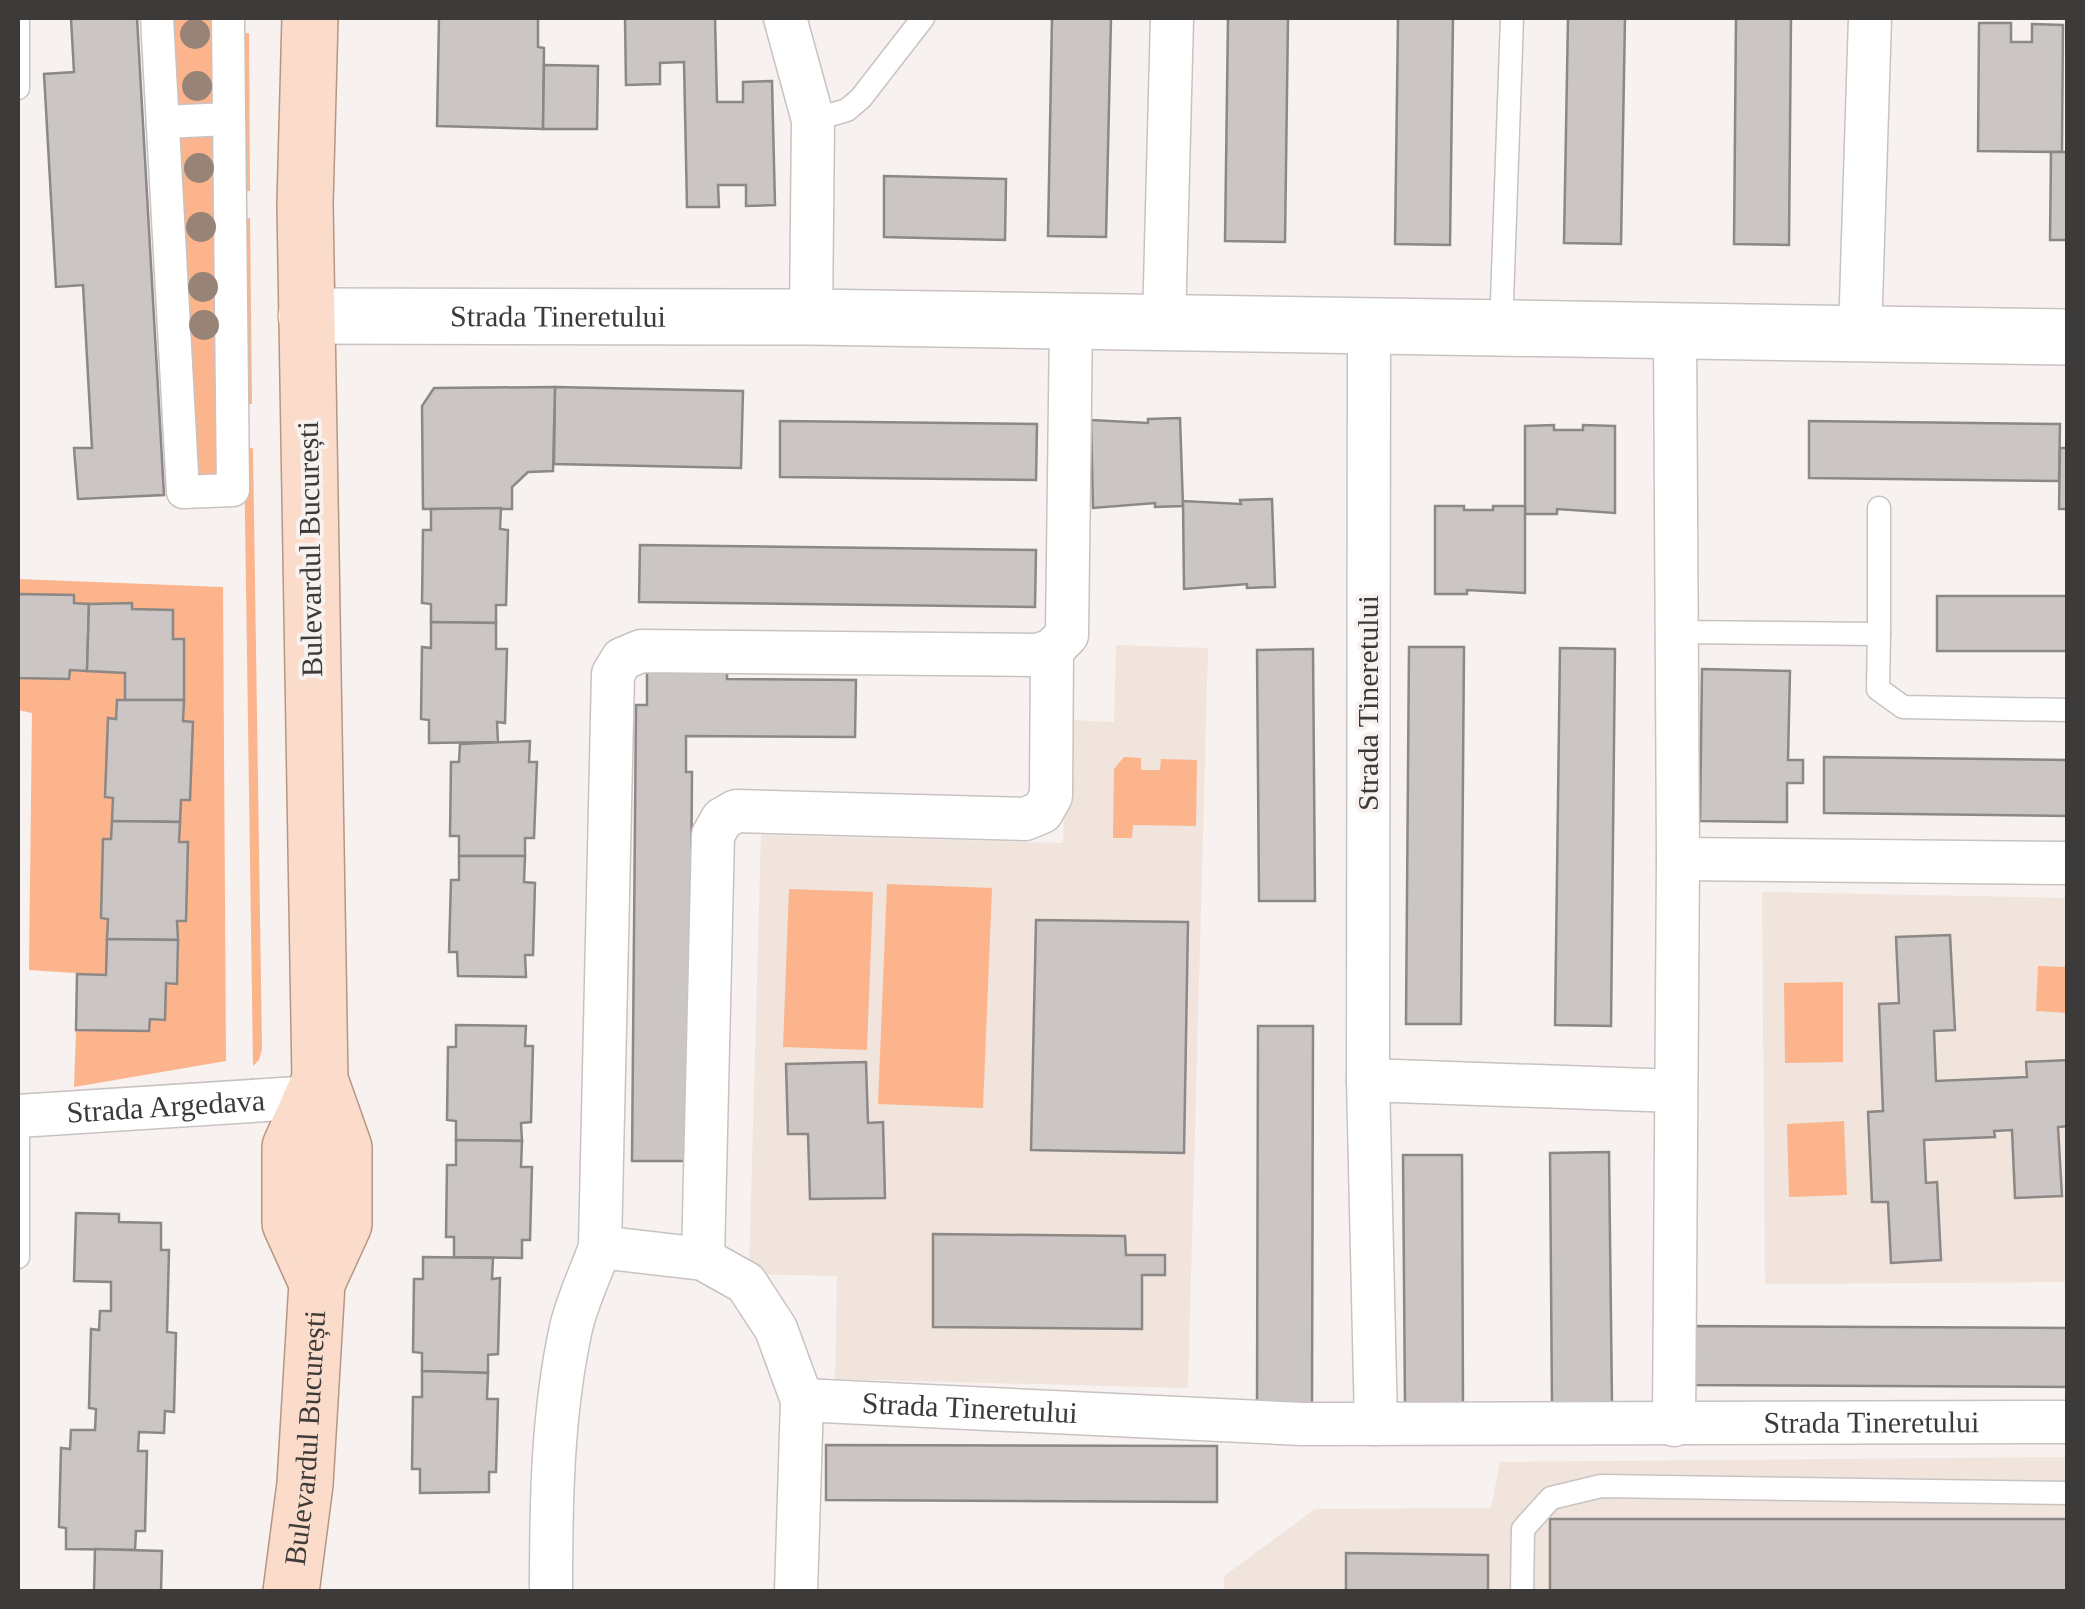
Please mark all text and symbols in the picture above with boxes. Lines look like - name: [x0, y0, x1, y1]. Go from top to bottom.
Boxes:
- street label: Strada Tineretului: [450, 299, 666, 333]
- street label: Bulevardul București: [291, 421, 328, 677]
- street label: Strada Tineretului: [1351, 595, 1384, 811]
- street label: Strada Argedava: [65, 1083, 266, 1129]
- street label: Bulevardul București: [278, 1309, 331, 1567]
- street label: Strada Tineretului: [861, 1386, 1078, 1429]
- street label: Strada Tineretului: [1763, 1405, 1979, 1439]

